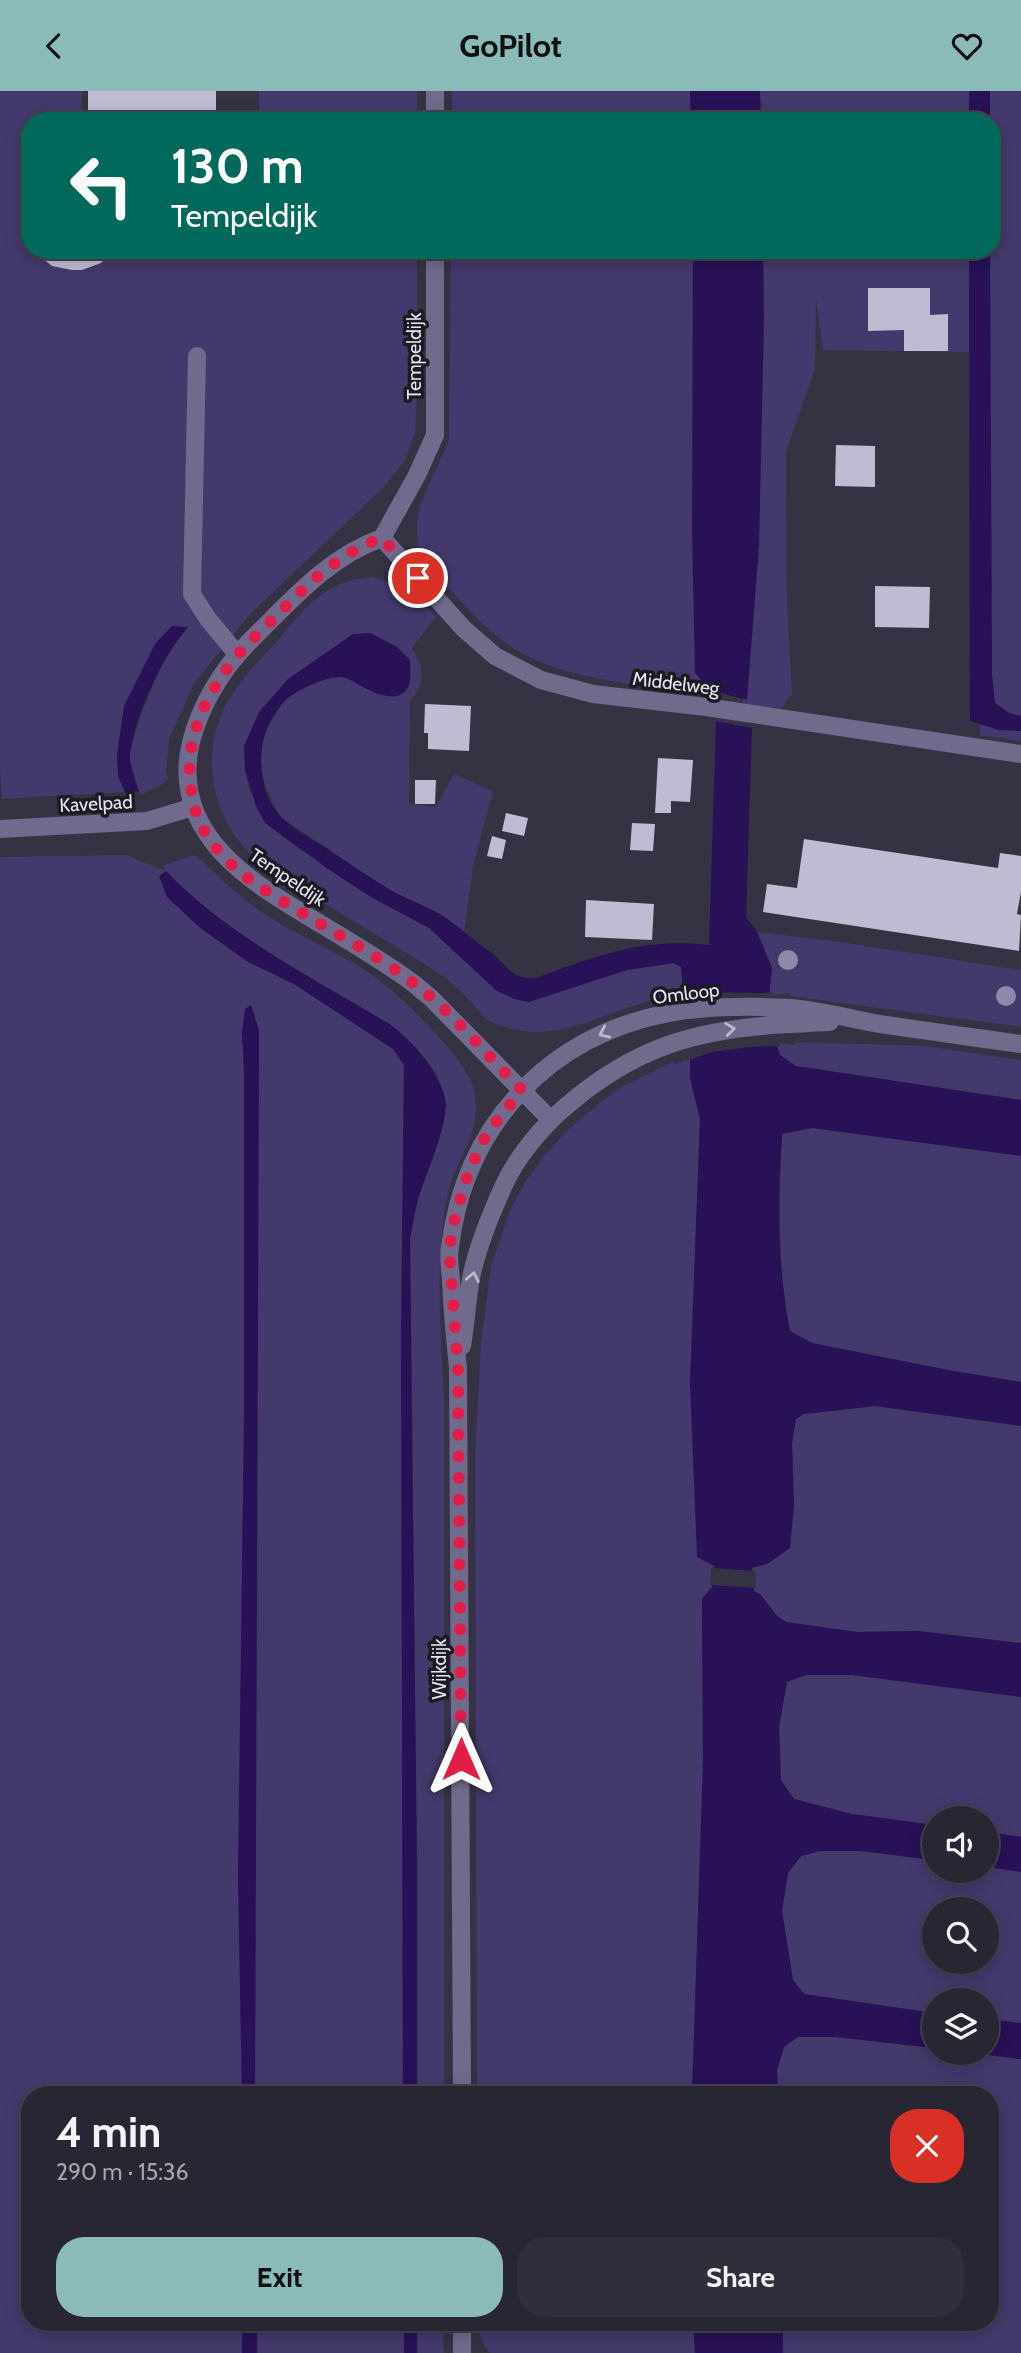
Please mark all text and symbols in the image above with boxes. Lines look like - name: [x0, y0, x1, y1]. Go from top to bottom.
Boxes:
- text: GoPilot: [459, 26, 562, 65]
- icon: back: [35, 27, 73, 65]
- icon: heart: [948, 27, 986, 65]
- text: 130 m: [171, 136, 304, 195]
- icon: left: [56, 140, 147, 231]
- text: Tempeldijk: [171, 196, 317, 235]
- street label: Tempeldijk: [403, 312, 426, 399]
- pin: [388, 548, 448, 608]
- icon: arrive: [399, 559, 437, 597]
- street label: Middelweg: [631, 667, 721, 700]
- street label: Kavelpad: [59, 790, 133, 817]
- street label: Tempeldijk: [245, 844, 331, 911]
- street label: Omloop: [651, 978, 721, 1009]
- one-way arrow: [725, 1022, 736, 1037]
- one-way arrow: [599, 1025, 611, 1039]
- one-way arrow: [464, 1271, 479, 1283]
- street label: Wijkdijk: [428, 1638, 451, 1700]
- position arrow: [424, 1722, 498, 1796]
- map controls: [922, 1806, 999, 2065]
- button: sound: [922, 1806, 999, 1883]
- button: search: [922, 1897, 999, 1974]
- button: layers: [922, 1988, 999, 2065]
- text: 4 min: [56, 2106, 161, 2158]
- button: close: [890, 2109, 964, 2183]
- text: 290 m · 15:36: [56, 2158, 189, 2186]
- button: Exit: [56, 2237, 503, 2317]
- button: Share: [517, 2237, 964, 2317]

